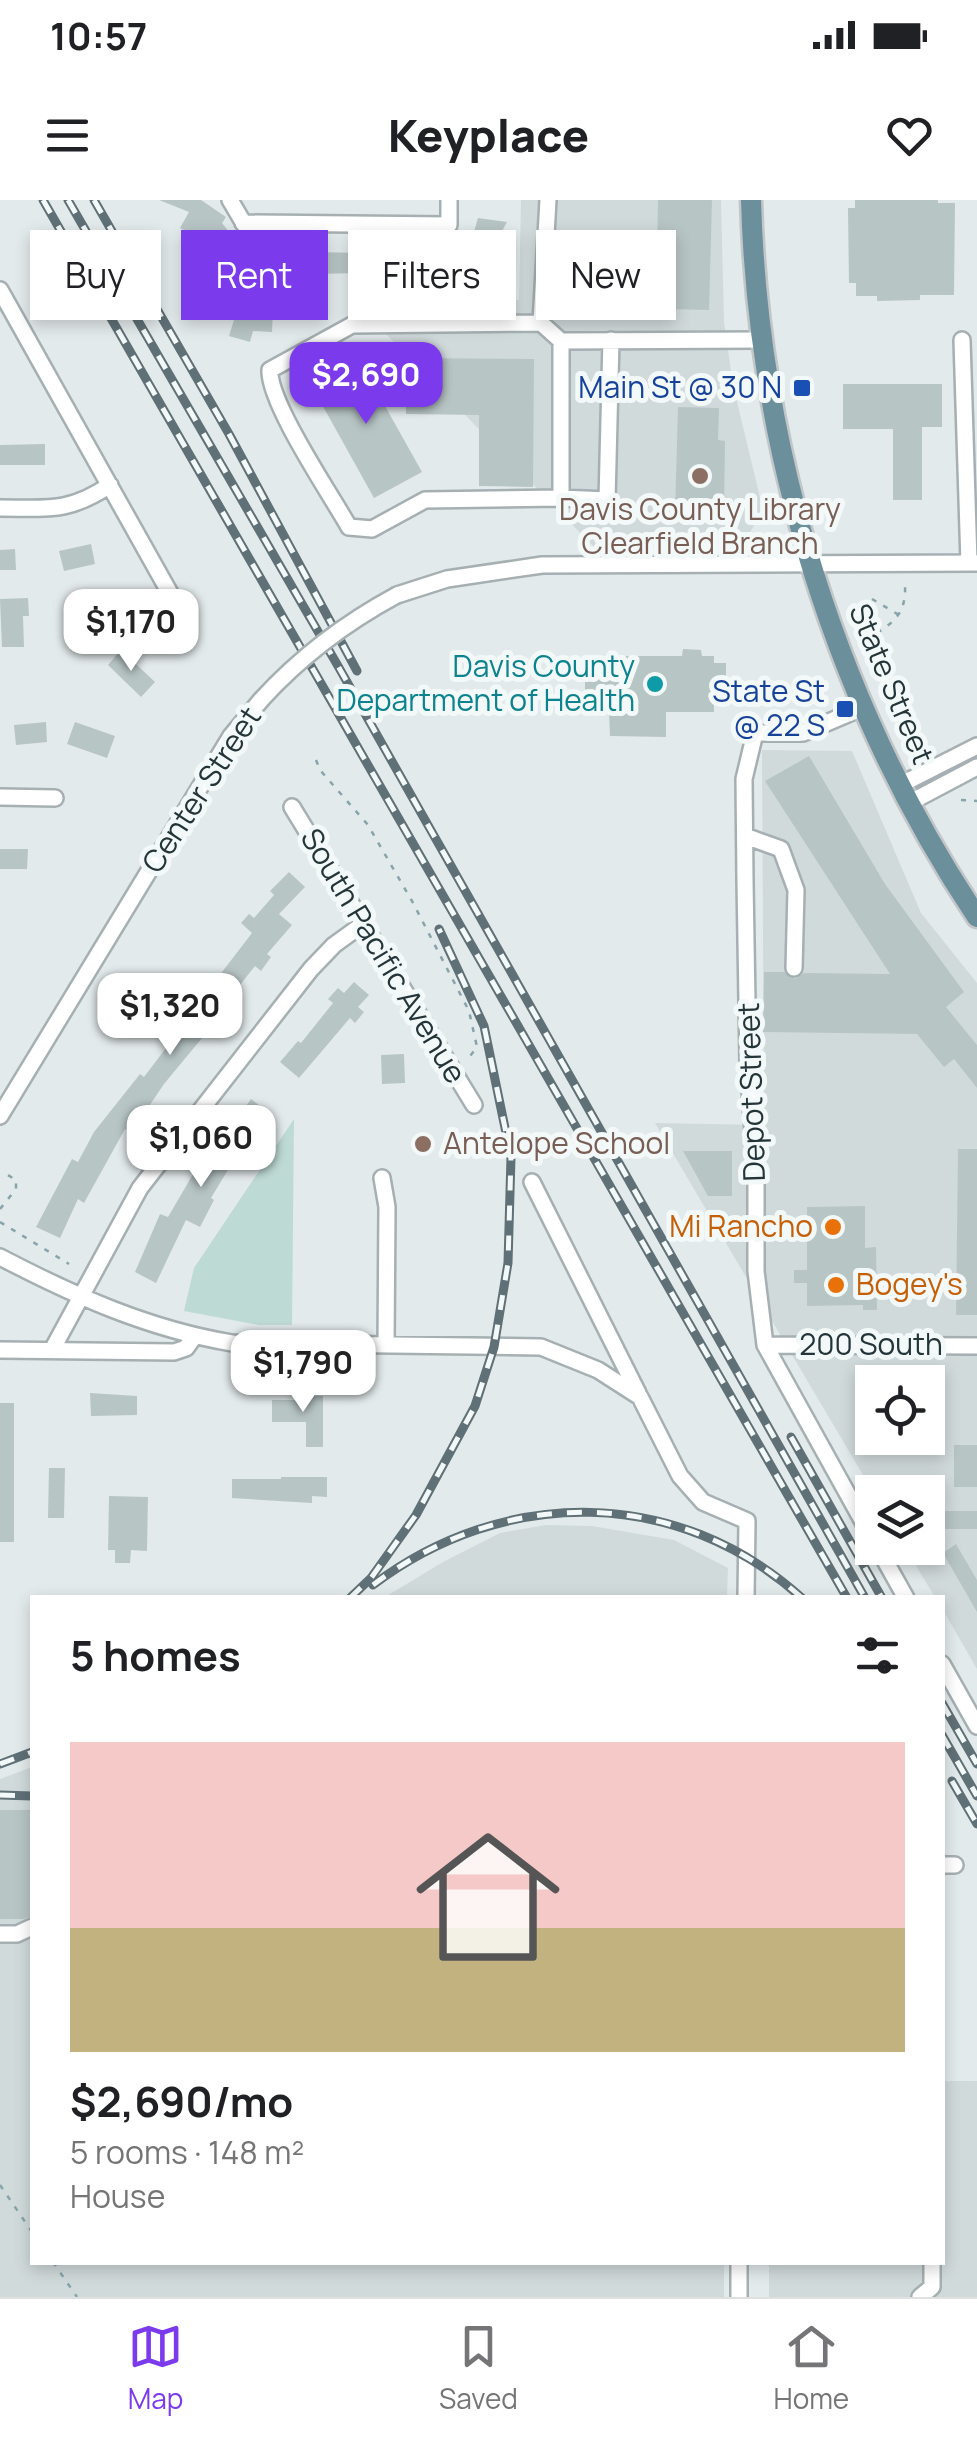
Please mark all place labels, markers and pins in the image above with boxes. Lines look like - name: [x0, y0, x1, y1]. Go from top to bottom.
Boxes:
- pin: $2,690: [285, 342, 447, 427]
- place label: Main St @ 30 N: [578, 366, 782, 407]
- marker: Main St @ 30 N: [791, 377, 813, 399]
- marker: Davis County Library Clearfield Branch: [689, 465, 711, 487]
- place label: Davis County Library Clearfield Branch: [559, 488, 841, 563]
- pin: $1,170: [50, 589, 212, 674]
- place label: Davis County Department of Health: [337, 645, 635, 720]
- place label: State St @ 22 S: [712, 670, 825, 745]
- marker: Davis County Department of Health: [644, 673, 666, 695]
- marker: State St @ 22 S: [834, 698, 856, 720]
- pin: $1,320: [89, 973, 251, 1058]
- pin: $1,060: [120, 1105, 282, 1190]
- place label: Antelope School: [443, 1122, 670, 1163]
- marker: Antelope School: [412, 1133, 434, 1155]
- place label: Mi Rancho: [669, 1205, 813, 1246]
- marker: Mi Rancho: [822, 1216, 844, 1238]
- place label: Bogey's: [856, 1263, 963, 1304]
- marker: Bogey's: [825, 1274, 847, 1296]
- pin: $1,790: [222, 1330, 384, 1415]

